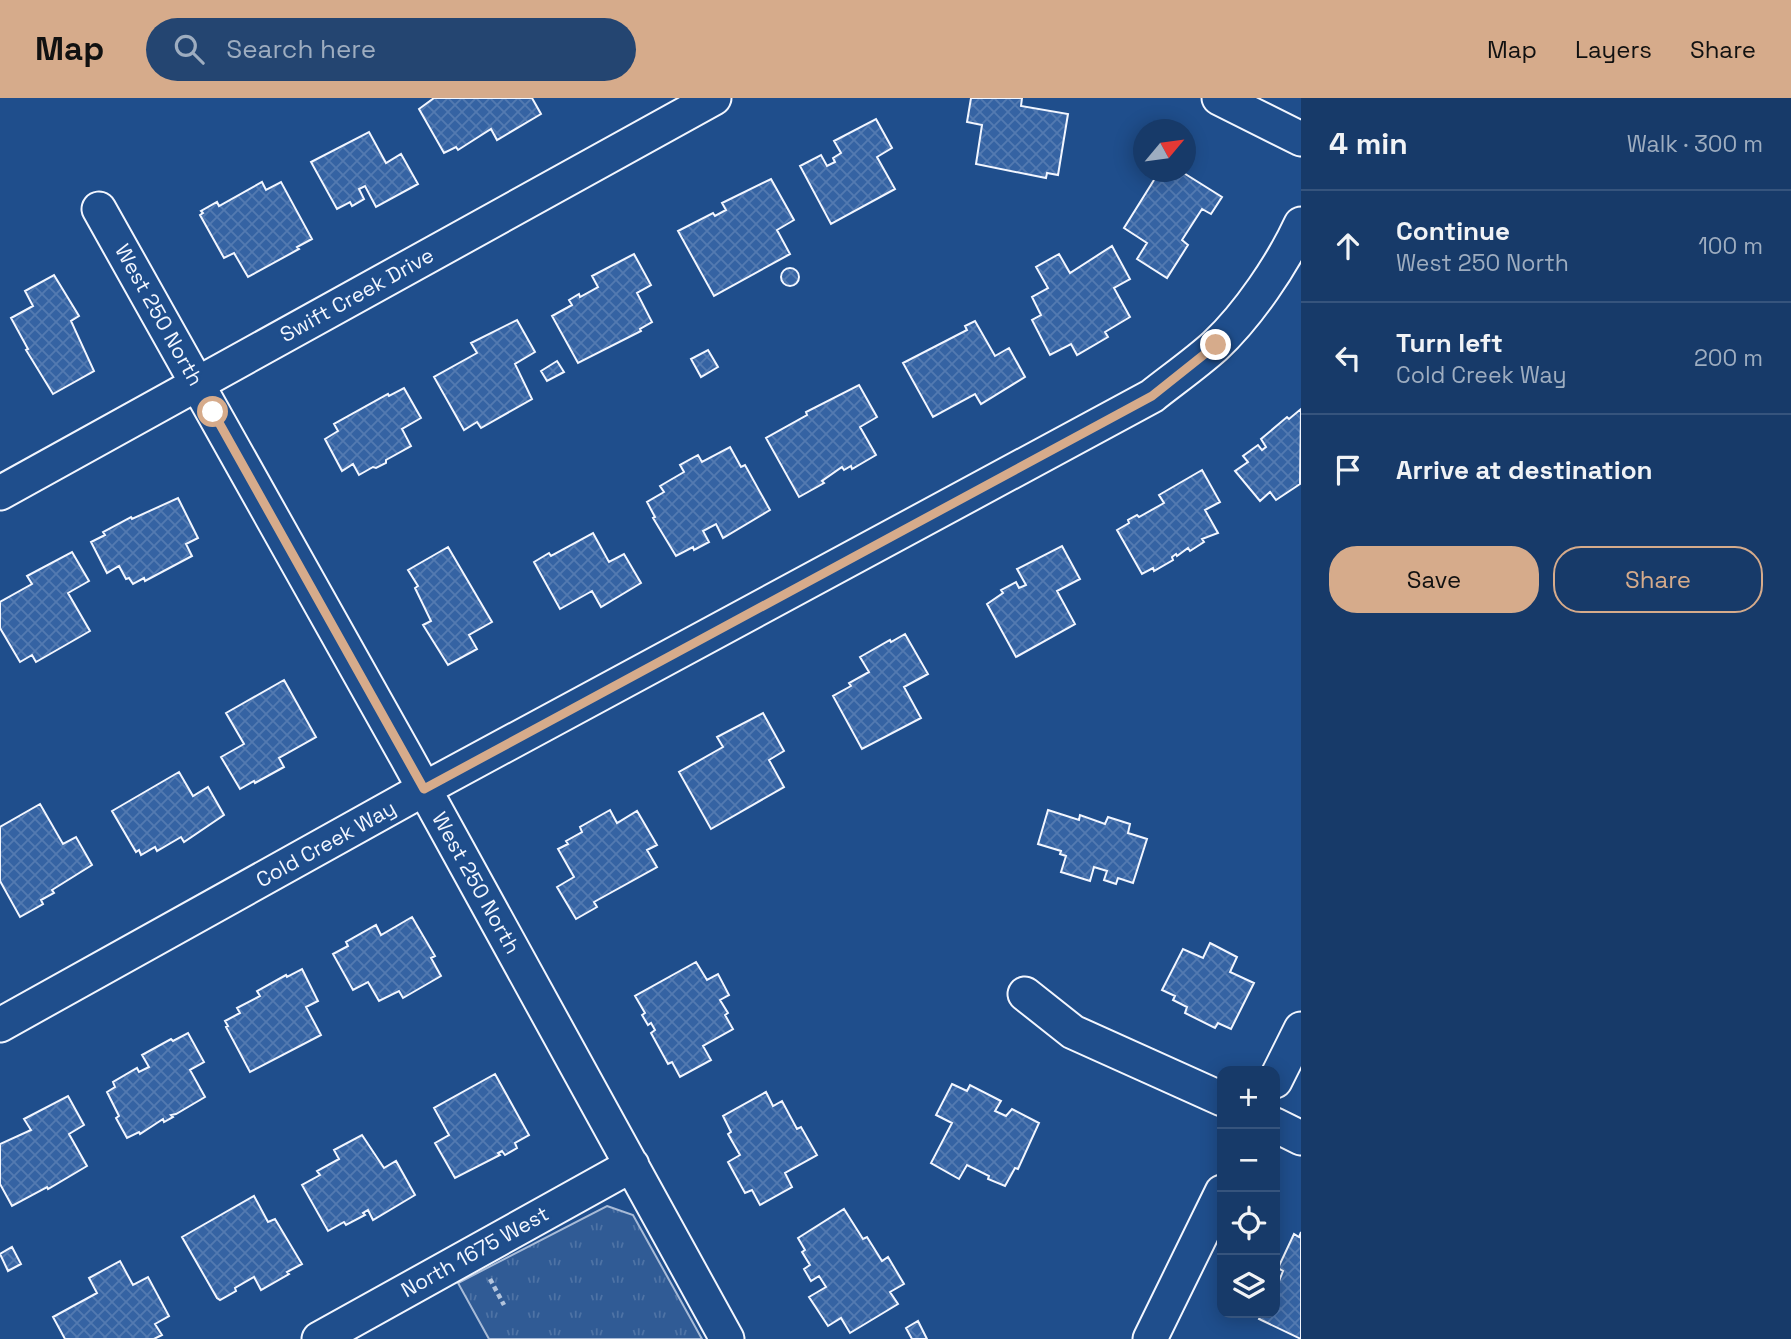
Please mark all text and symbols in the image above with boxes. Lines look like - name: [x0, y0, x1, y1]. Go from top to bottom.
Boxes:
- search box: [146, 18, 636, 81]
- text: Map: [35, 28, 104, 70]
- icon: search: [170, 30, 208, 68]
- text: Search here: [226, 32, 376, 66]
- text: Map: [1487, 34, 1537, 65]
- text: Layers: [1575, 34, 1652, 65]
- text: Share: [1690, 34, 1756, 65]
- north arrow: [1133, 119, 1196, 182]
- text: 4 min: [1329, 124, 1408, 163]
- text: Walk · 300 m: [1627, 129, 1763, 159]
- text: Continue: [1396, 214, 1510, 248]
- icon: ahead: [1329, 227, 1367, 265]
- text: 100 m: [1698, 231, 1763, 261]
- street label: West 250 North: [109, 239, 210, 390]
- street label: Swift Creek Drive: [275, 241, 438, 348]
- text: West 250 North: [1396, 248, 1569, 278]
- text: Turn left: [1396, 326, 1503, 360]
- route end: [1200, 329, 1231, 360]
- icon: left: [1329, 339, 1367, 377]
- text: 200 m: [1694, 343, 1763, 373]
- text: Cold Creek Way: [1396, 360, 1567, 390]
- route start: [197, 396, 228, 427]
- icon: arrive: [1329, 451, 1367, 489]
- text: Arrive at destination: [1396, 453, 1653, 487]
- button: Save: [1329, 546, 1539, 613]
- button: Share: [1553, 546, 1763, 613]
- street label: Cold Creek Way: [251, 794, 400, 893]
- street label: West 250 North: [426, 807, 527, 958]
- map controls: [1217, 1066, 1280, 1318]
- button: +: [1217, 1066, 1280, 1129]
- button: −: [1217, 1129, 1280, 1192]
- button: locate: [1217, 1192, 1280, 1255]
- street label: North 1675 West: [396, 1200, 553, 1303]
- button: layers: [1217, 1255, 1280, 1318]

